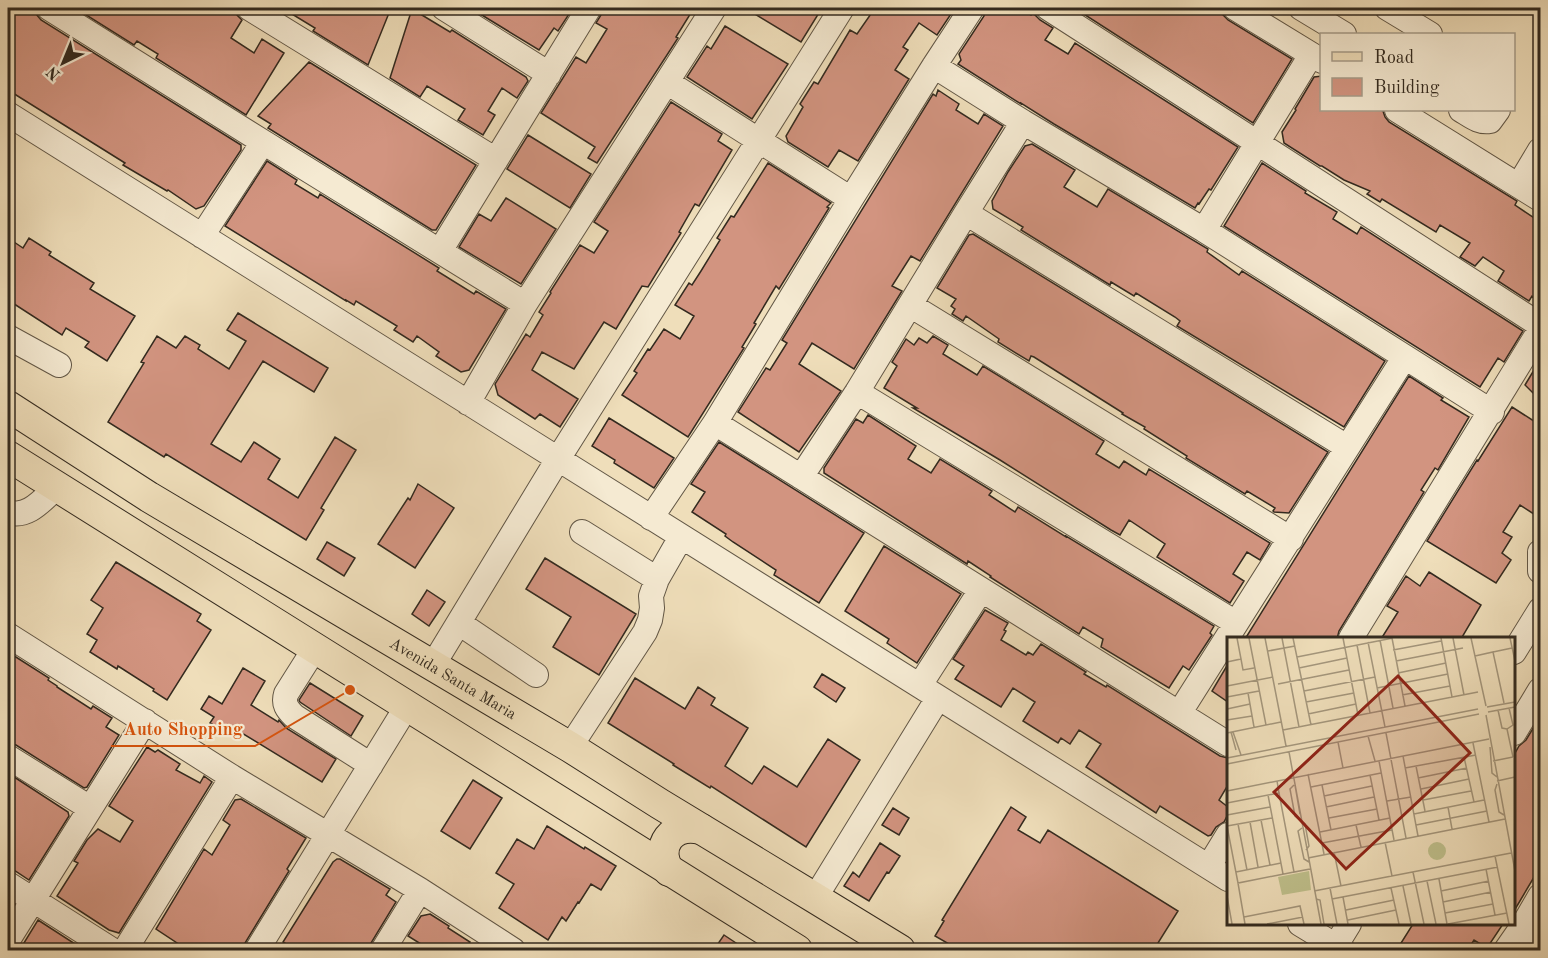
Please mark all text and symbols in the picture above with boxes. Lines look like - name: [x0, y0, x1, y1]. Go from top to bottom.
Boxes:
- north arrow: [33, 33, 93, 93]
- legend: [1320, 33, 1515, 111]
- text: Road: [1374, 49, 1414, 67]
- text: N: [44, 62, 64, 83]
- text: Building: [1374, 79, 1440, 97]
- street label: Avenida Santa Maria: [386, 636, 519, 723]
- inset map: [1227, 637, 1515, 925]
- callout: Auto Shopping: [111, 710, 255, 746]
- text: Auto Shopping: [123, 721, 243, 739]

